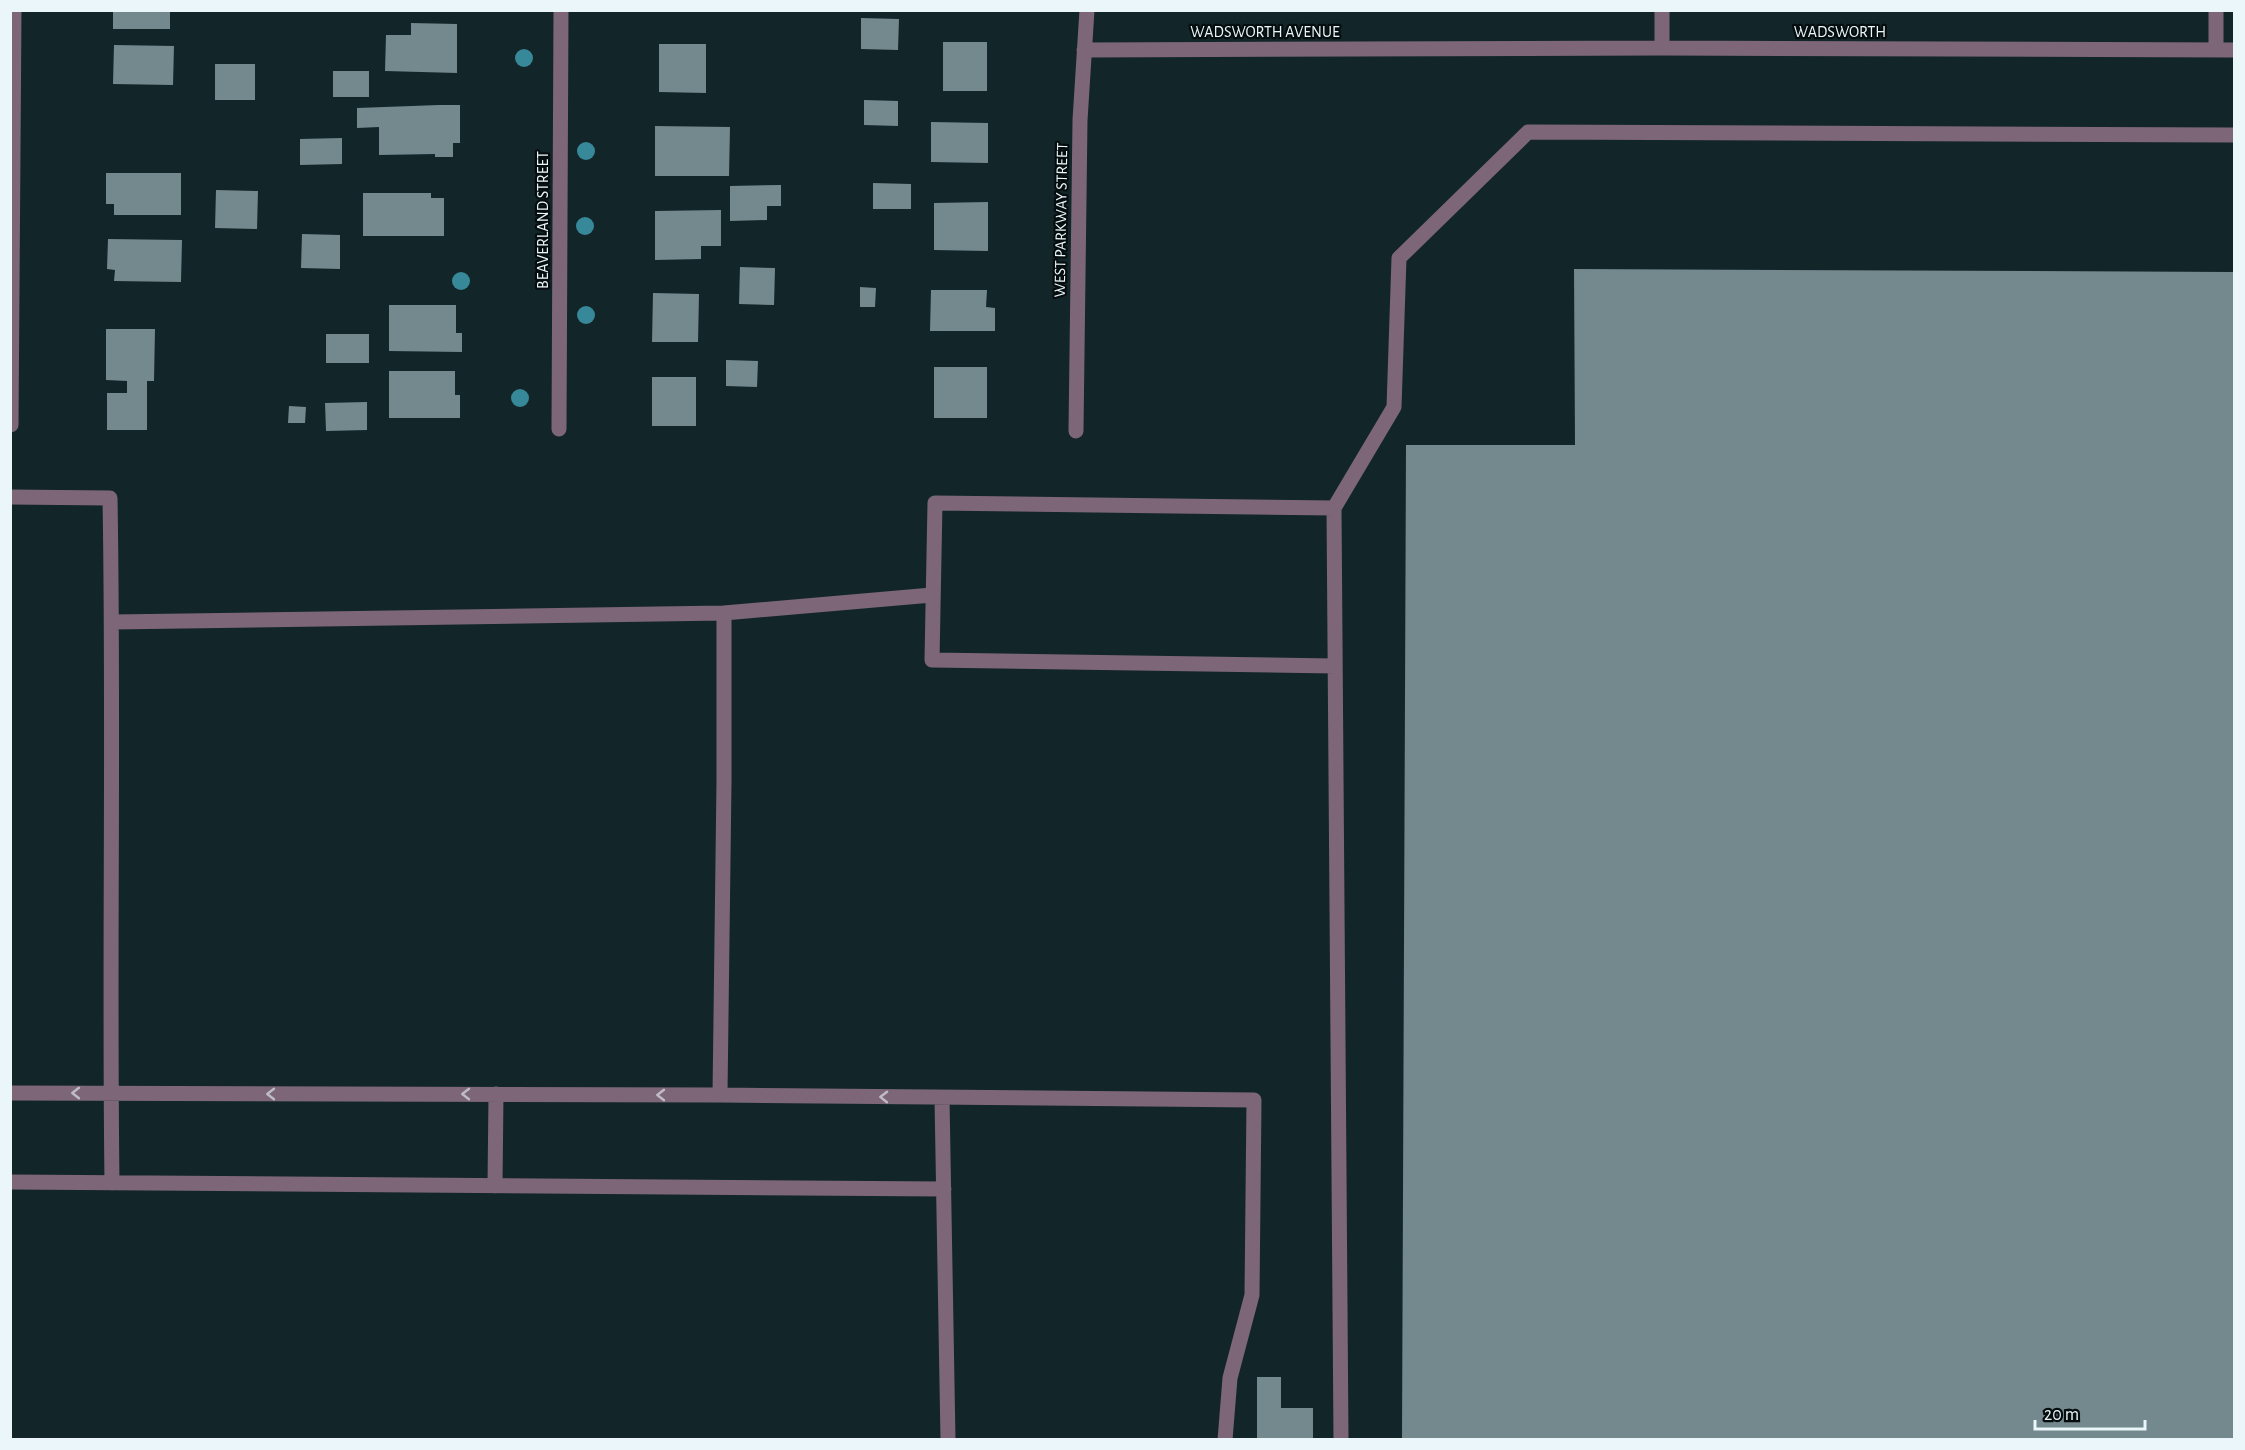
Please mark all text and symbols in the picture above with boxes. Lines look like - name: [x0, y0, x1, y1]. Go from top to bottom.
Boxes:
- street label: WADSWORTH AVENUE: [1190, 24, 1340, 40]
- street label: WADSWORTH: [1794, 24, 1886, 40]
- street label: WEST PARKWAY STREET: [1052, 142, 1070, 298]
- street label: BEAVERLAND STREET: [535, 151, 551, 289]
- one-way arrow: [72, 1087, 81, 1099]
- one-way arrow: [267, 1088, 276, 1100]
- one-way arrow: [462, 1088, 471, 1100]
- one-way arrow: [657, 1089, 666, 1101]
- one-way arrow: [879, 1091, 888, 1103]
- scale bar: [2035, 1393, 2144, 1431]
- text: 20 m: [2044, 1406, 2079, 1424]

